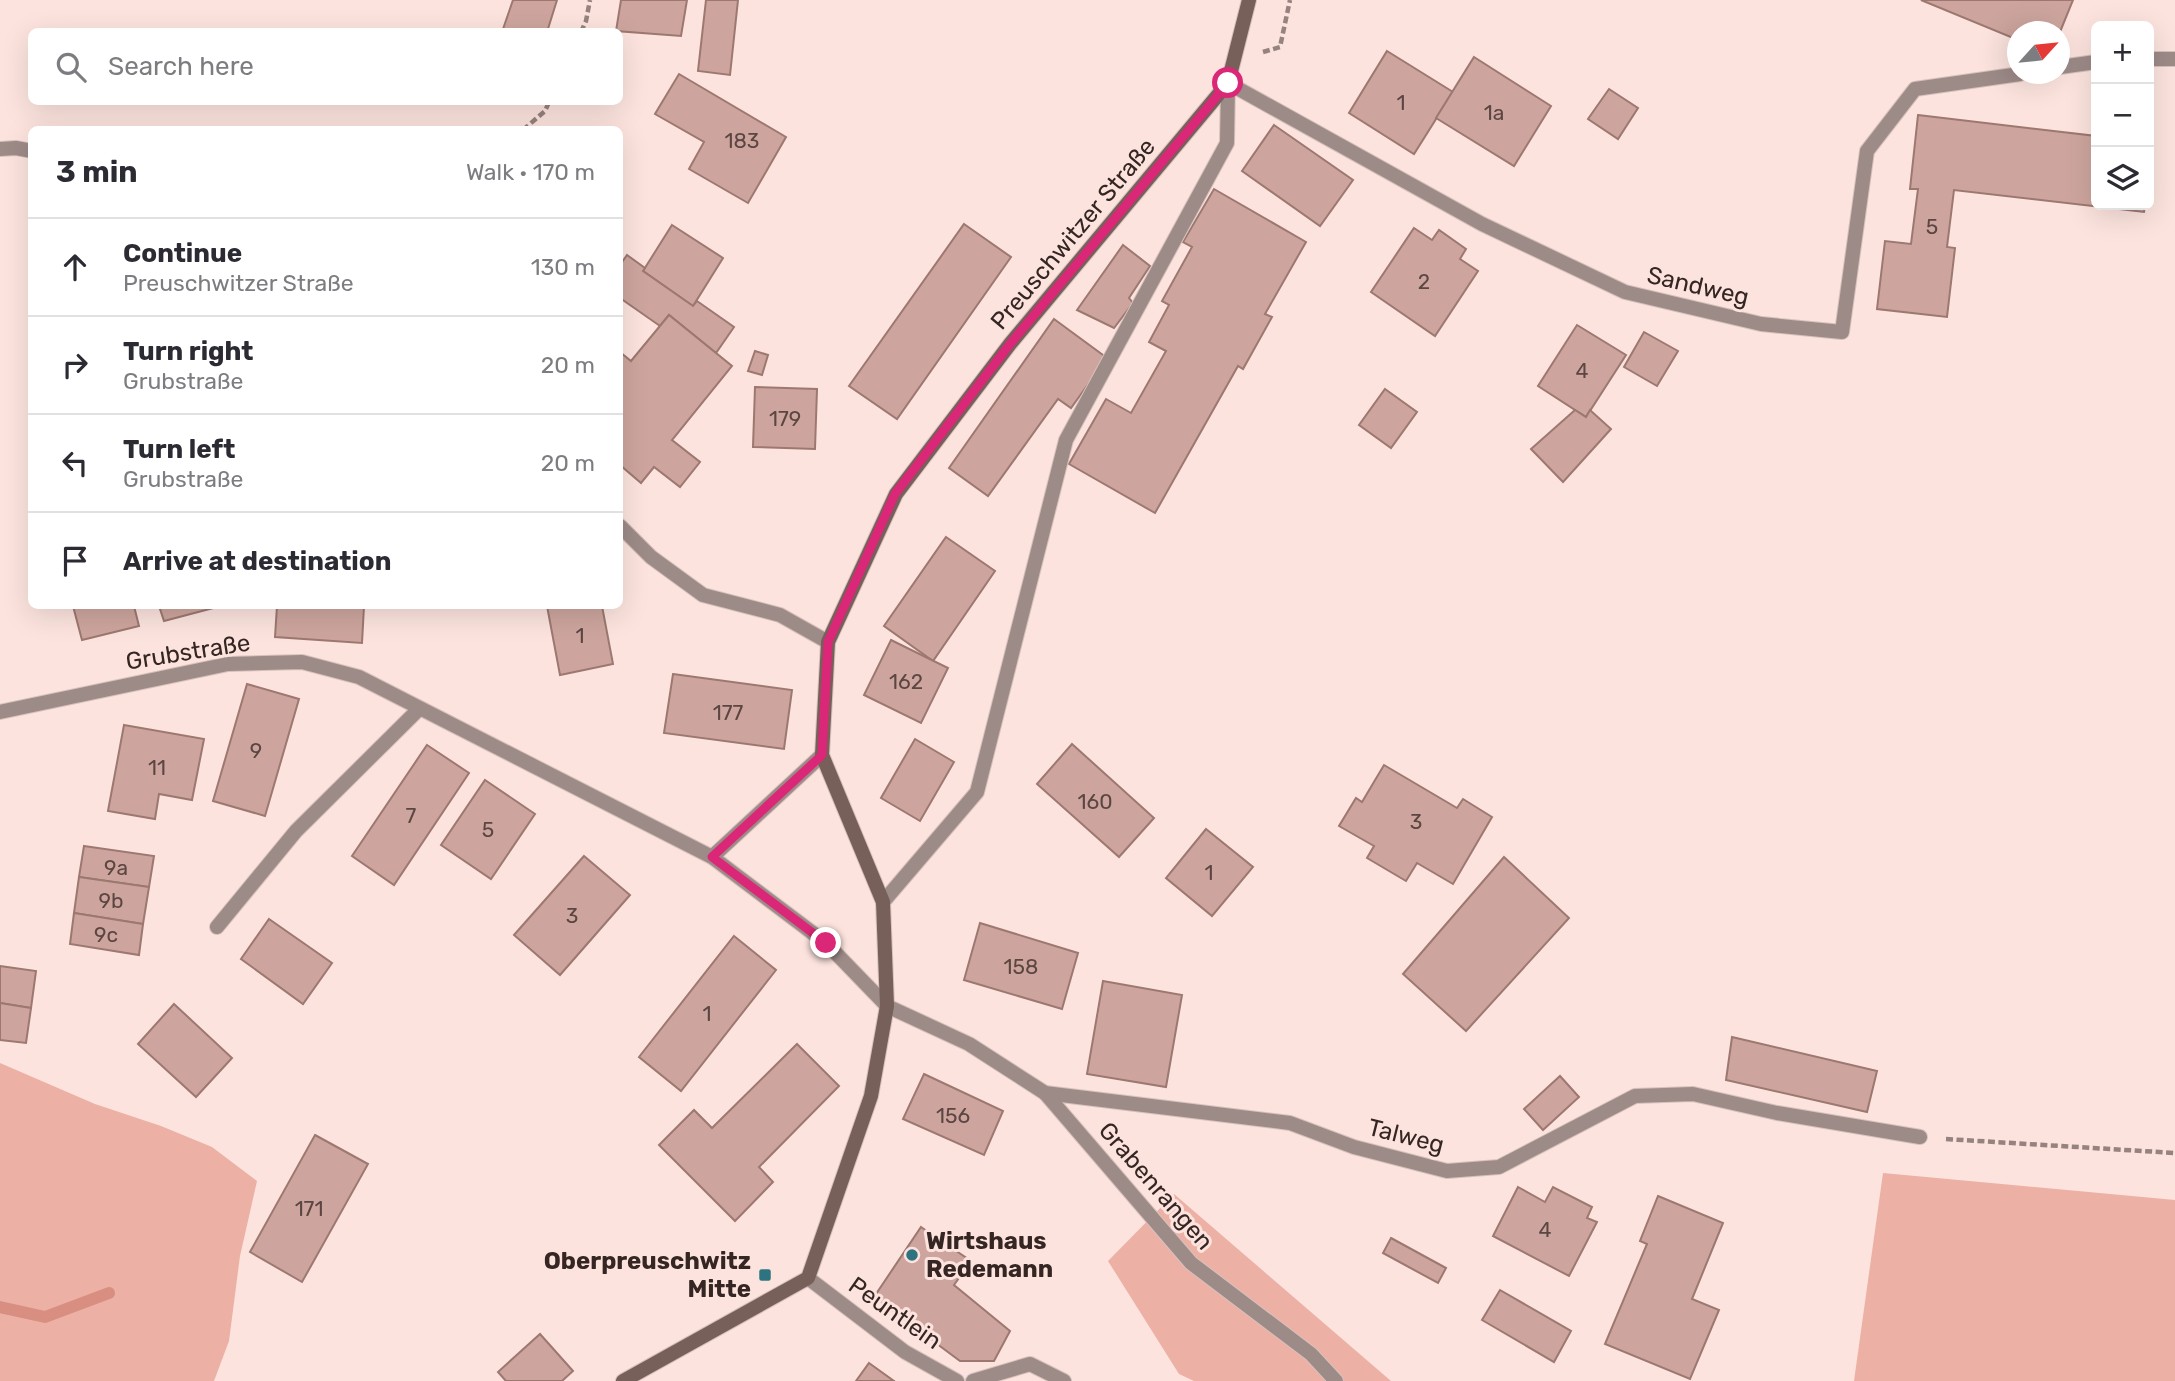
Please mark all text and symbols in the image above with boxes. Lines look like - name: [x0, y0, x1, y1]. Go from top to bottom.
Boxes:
- north arrow: [2007, 21, 2070, 84]
- map controls: [2091, 21, 2154, 210]
- button: +: [2091, 21, 2154, 84]
- search box: [28, 28, 623, 105]
- icon: search: [52, 48, 90, 86]
- text: Search here: [108, 51, 254, 82]
- route start: [1212, 67, 1243, 98]
- button: −: [2091, 84, 2154, 147]
- house number: 1: [1397, 90, 1406, 115]
- house number: 1a: [1484, 100, 1504, 125]
- house number: 183: [725, 128, 759, 153]
- street label: Preuschwitzer Straße: [985, 133, 1161, 335]
- button: layers: [2091, 147, 2154, 210]
- text: 3 min: [56, 154, 138, 190]
- text: Walk · 170 m: [466, 158, 595, 186]
- house number: 5: [1926, 214, 1938, 239]
- text: Continue: [123, 238, 242, 269]
- icon: ahead: [56, 248, 94, 286]
- text: 130 m: [531, 253, 595, 281]
- street label: Sandweg: [1644, 261, 1752, 311]
- text: Preuschwitzer Straße: [123, 269, 354, 297]
- house number: 2: [1418, 269, 1430, 294]
- text: Turn right: [123, 336, 253, 367]
- icon: right: [56, 346, 94, 384]
- text: 20 m: [541, 351, 595, 379]
- house number: 4: [1575, 358, 1589, 383]
- text: Grubstraße: [123, 367, 243, 395]
- house number: 179: [769, 406, 801, 431]
- text: Turn left: [123, 434, 235, 465]
- icon: left: [56, 444, 94, 482]
- text: 20 m: [541, 449, 595, 477]
- text: Grubstraße: [123, 465, 243, 493]
- icon: arrive: [56, 542, 94, 580]
- text: Arrive at destination: [123, 546, 391, 577]
- house number: 1: [576, 623, 585, 648]
- street label: Grubstraße: [124, 628, 252, 676]
- house number: 162: [889, 669, 923, 694]
- house number: 177: [713, 700, 743, 725]
- house number: 9: [250, 738, 262, 763]
- house number: 11: [148, 755, 166, 780]
- house number: 160: [1078, 789, 1113, 814]
- house number: 7: [406, 803, 417, 828]
- house number: 3: [1410, 809, 1422, 834]
- house number: 5: [482, 817, 494, 842]
- house number: 9a: [104, 855, 128, 880]
- house number: 1: [1205, 860, 1214, 885]
- house number: 9b: [99, 888, 123, 913]
- house number: 3: [566, 903, 578, 928]
- house number: 9c: [94, 922, 118, 947]
- route end: [810, 927, 841, 958]
- house number: 158: [1004, 954, 1038, 979]
- house number: 1: [703, 1001, 712, 1026]
- house number: 156: [936, 1103, 970, 1128]
- street label: Talweg: [1365, 1113, 1447, 1159]
- street label: Grabenrangen: [1093, 1117, 1219, 1255]
- house number: 171: [295, 1196, 323, 1221]
- house number: 4: [1538, 1217, 1552, 1242]
- place label: Wirtshaus Redemann: [926, 1227, 1053, 1283]
- place label: Oberpreuschwitz Mitte: [544, 1247, 751, 1303]
- marker: Wirtshaus Redemann: [904, 1247, 920, 1263]
- marker: Oberpreuschwitz Mitte: [757, 1267, 773, 1283]
- street label: Peuntlein: [843, 1271, 947, 1355]

